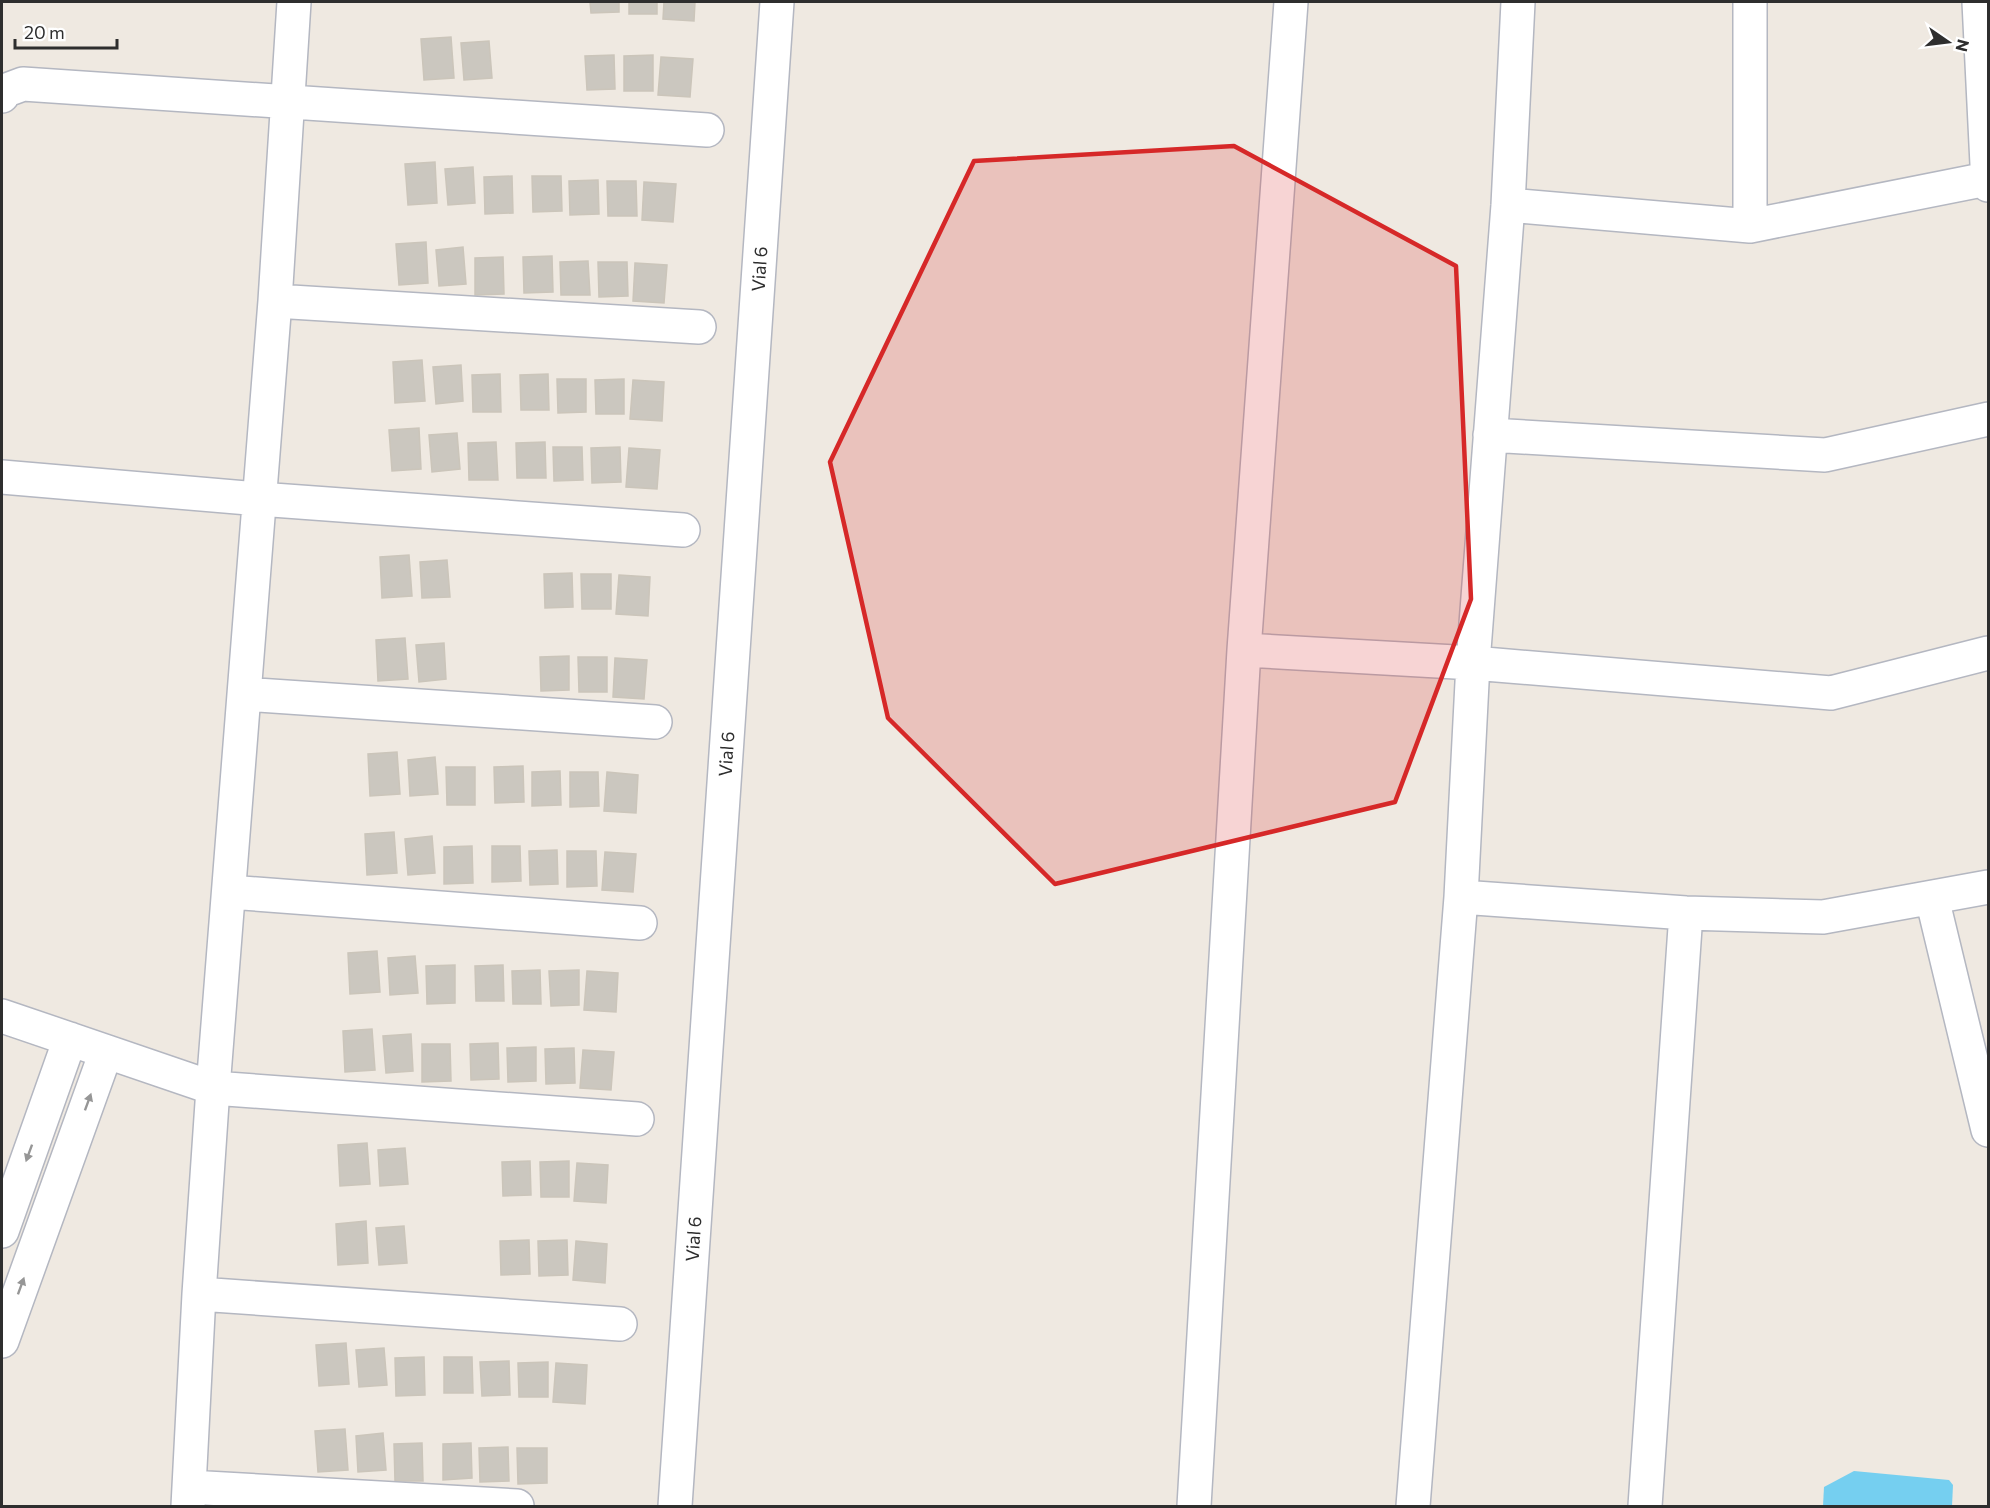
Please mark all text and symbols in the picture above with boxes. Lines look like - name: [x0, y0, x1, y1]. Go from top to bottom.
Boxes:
- scale bar: [15, 12, 117, 50]
- north arrow: [1918, 12, 1978, 72]
- text: 20 m: [24, 21, 65, 43]
- text: N: [1952, 38, 1974, 54]
- street label: Vial 6: [746, 246, 772, 292]
- street label: Vial 6: [713, 731, 739, 777]
- one-way arrow: [84, 1093, 94, 1111]
- one-way arrow: [24, 1144, 34, 1162]
- street label: Vial 6: [680, 1216, 706, 1262]
- one-way arrow: [17, 1276, 27, 1294]

